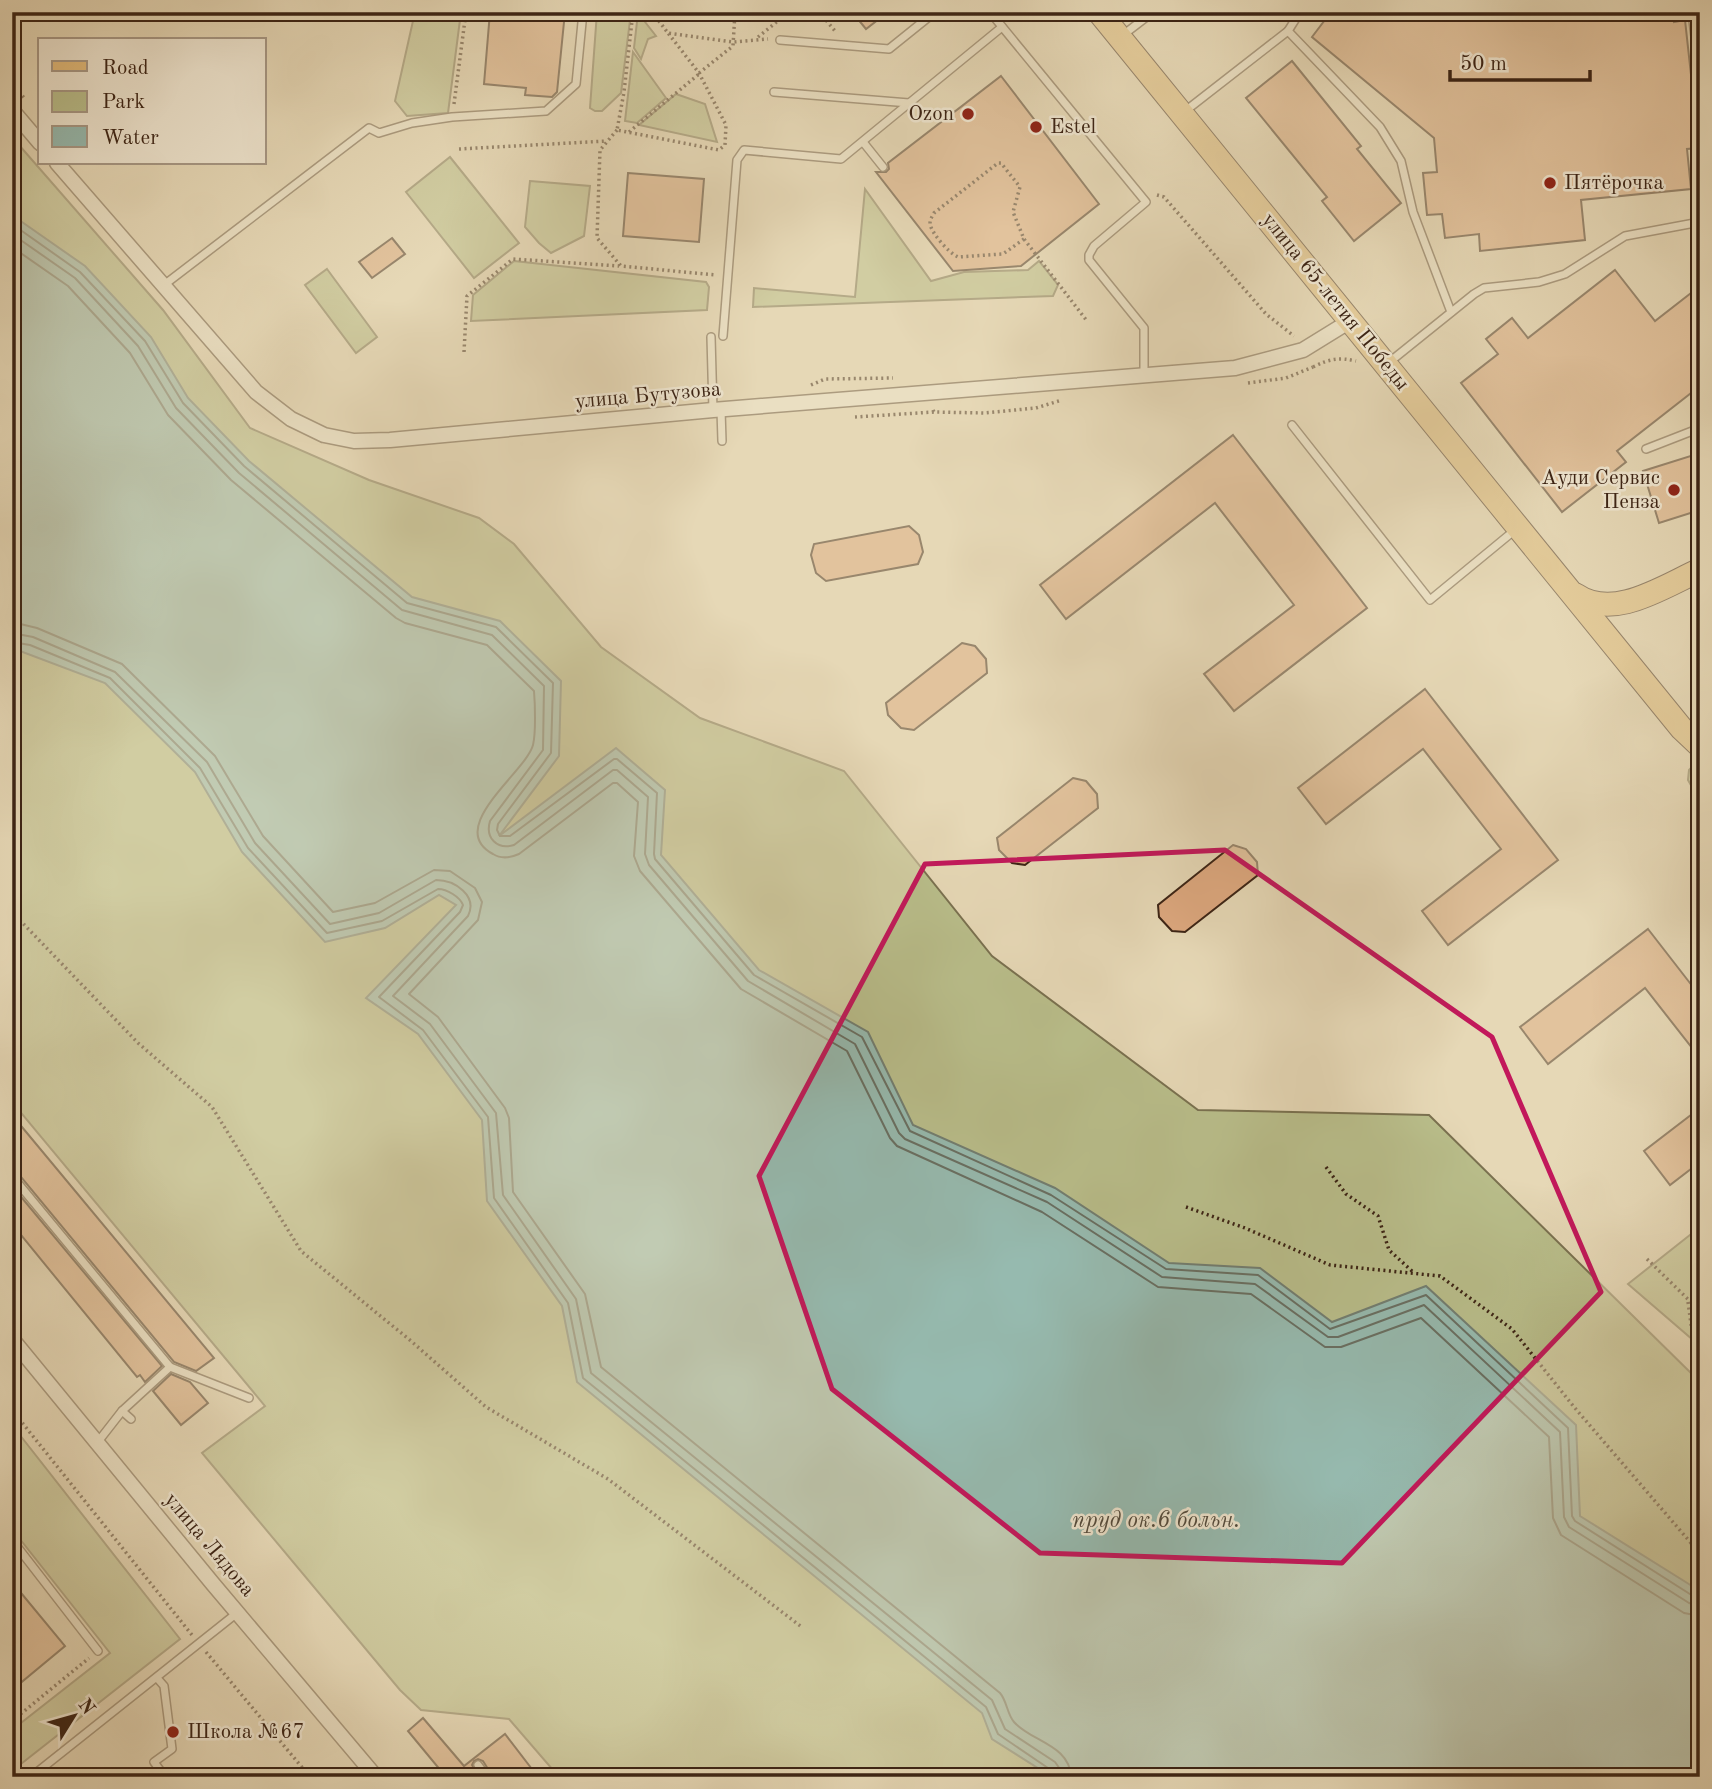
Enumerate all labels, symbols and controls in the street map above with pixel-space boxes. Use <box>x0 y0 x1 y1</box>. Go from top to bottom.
legend <box>38 38 266 164</box>
scale bar <box>1450 38 1590 82</box>
text: 50 m <box>1460 54 1507 75</box>
text: Road <box>102 58 149 79</box>
text: Park <box>102 92 145 113</box>
place label: Ozon <box>908 104 954 125</box>
marker: Ozon <box>960 106 976 122</box>
place label: Estel <box>1050 117 1097 138</box>
marker: Estel <box>1028 119 1044 135</box>
text: Water <box>102 128 159 149</box>
place label: Пятёрочка <box>1564 173 1664 194</box>
marker: Пятёрочка <box>1542 175 1558 191</box>
street label: улица 65-летия Победы <box>1257 209 1413 395</box>
street label: улица Бутузова <box>574 379 722 413</box>
place label: Ауди Сервис Пенза <box>1541 468 1660 513</box>
marker: Ауди Сервис Пенза <box>1666 482 1682 498</box>
street label: улица Лядова <box>160 1489 258 1601</box>
water label: пруд ок.6 больн. <box>1072 1509 1240 1533</box>
north arrow <box>38 1680 108 1750</box>
text: N <box>74 1696 98 1719</box>
place label: Школа №67 <box>187 1722 305 1743</box>
marker: Школа №67 <box>165 1724 181 1740</box>

